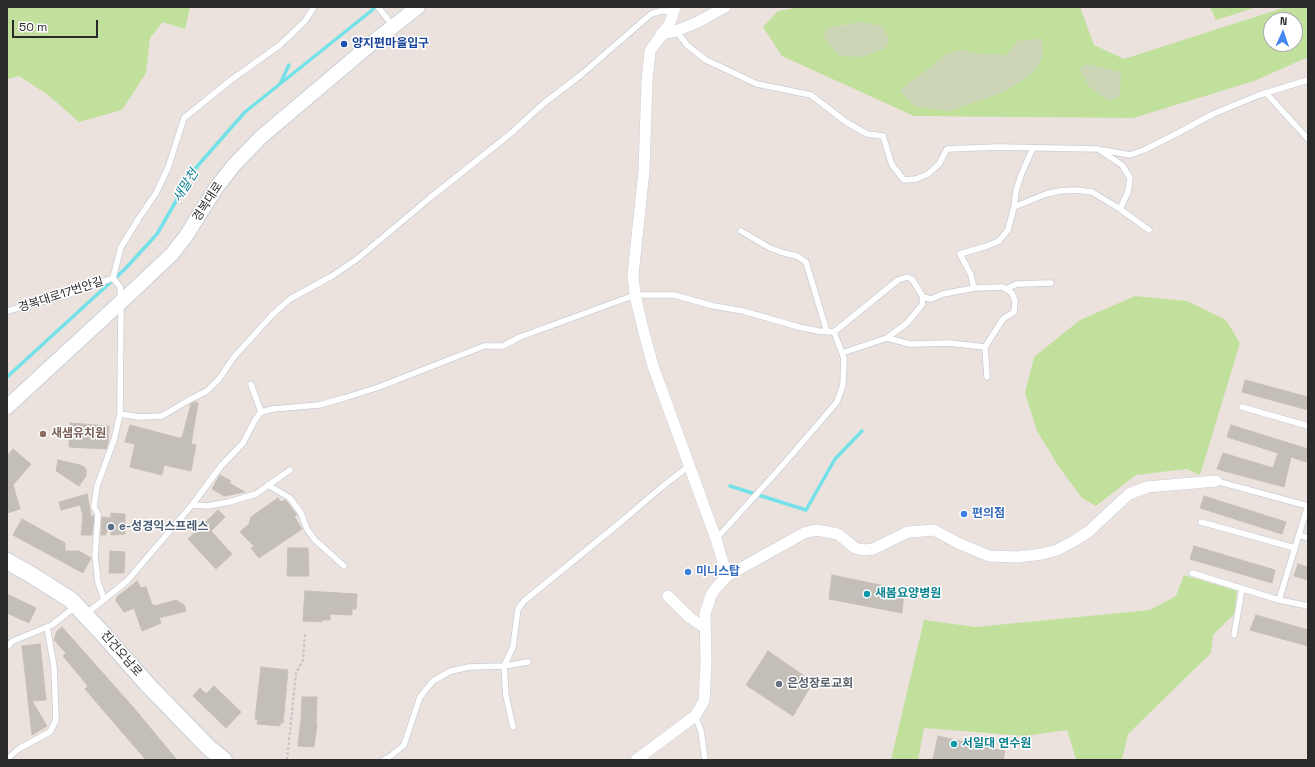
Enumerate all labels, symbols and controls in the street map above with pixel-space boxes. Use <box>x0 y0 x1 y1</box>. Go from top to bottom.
scale bar <box>14 12 100 38</box>
north arrow <box>1263 12 1303 52</box>
text: N <box>1280 14 1288 28</box>
text: 50 m <box>19 19 47 35</box>
place label: 양지편마을입구 <box>352 37 429 51</box>
marker: 양지편마을입구 <box>339 39 349 49</box>
water label: 새말천 <box>170 167 202 205</box>
street label: 경복대로 <box>190 180 226 224</box>
street label: 경복대로17번안길 <box>16 274 106 316</box>
place label: 새샘유치원 <box>51 427 106 441</box>
marker: 새샘유치원 <box>38 429 48 439</box>
place label: 편의점 <box>972 507 1005 521</box>
marker: 편의점 <box>959 509 969 519</box>
place label: e-성경익스프레스 <box>119 520 208 534</box>
marker: e-성경익스프레스 <box>106 522 116 532</box>
place label: 미니스탑 <box>696 565 740 579</box>
marker: 미니스탑 <box>683 567 693 577</box>
place label: 새봄요양병원 <box>875 587 941 601</box>
marker: 새봄요양병원 <box>862 589 872 599</box>
street label: 진건오남로 <box>97 628 145 680</box>
place label: 은성장로교회 <box>787 677 853 691</box>
marker: 은성장로교회 <box>774 679 784 689</box>
place label: 서일대 연수원 <box>962 737 1031 751</box>
marker: 서일대 연수원 <box>949 739 959 749</box>

